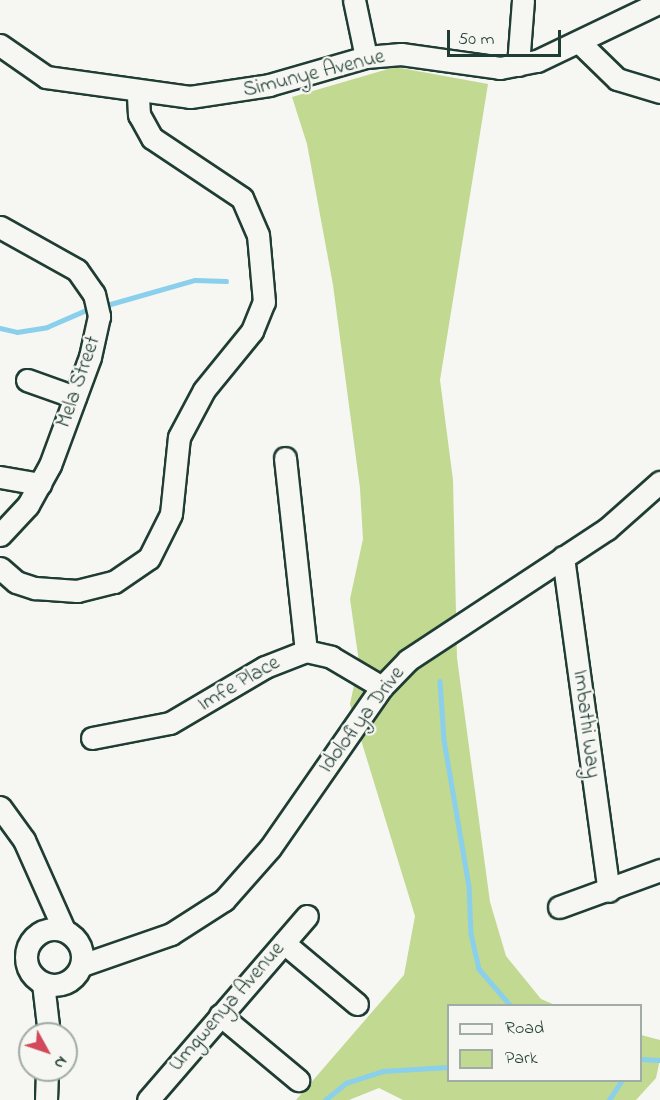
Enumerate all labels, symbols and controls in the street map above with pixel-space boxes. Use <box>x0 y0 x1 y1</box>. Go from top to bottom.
scale bar <box>450 18 564 56</box>
text: 50 m <box>458 27 495 53</box>
street label: Simunye Avenue <box>241 44 387 104</box>
street label: Mela Street <box>52 333 106 431</box>
street label: Imfe Place <box>194 651 284 717</box>
street label: Idolofiya Drive <box>314 662 410 778</box>
street label: Imbathi Way <box>567 668 605 780</box>
street label: Umgwenya Avenue <box>164 937 290 1077</box>
legend <box>447 1004 642 1082</box>
text: Road <box>505 1016 544 1042</box>
north arrow <box>18 1022 78 1082</box>
text: Park <box>505 1046 538 1072</box>
text: N <box>48 1050 73 1074</box>

